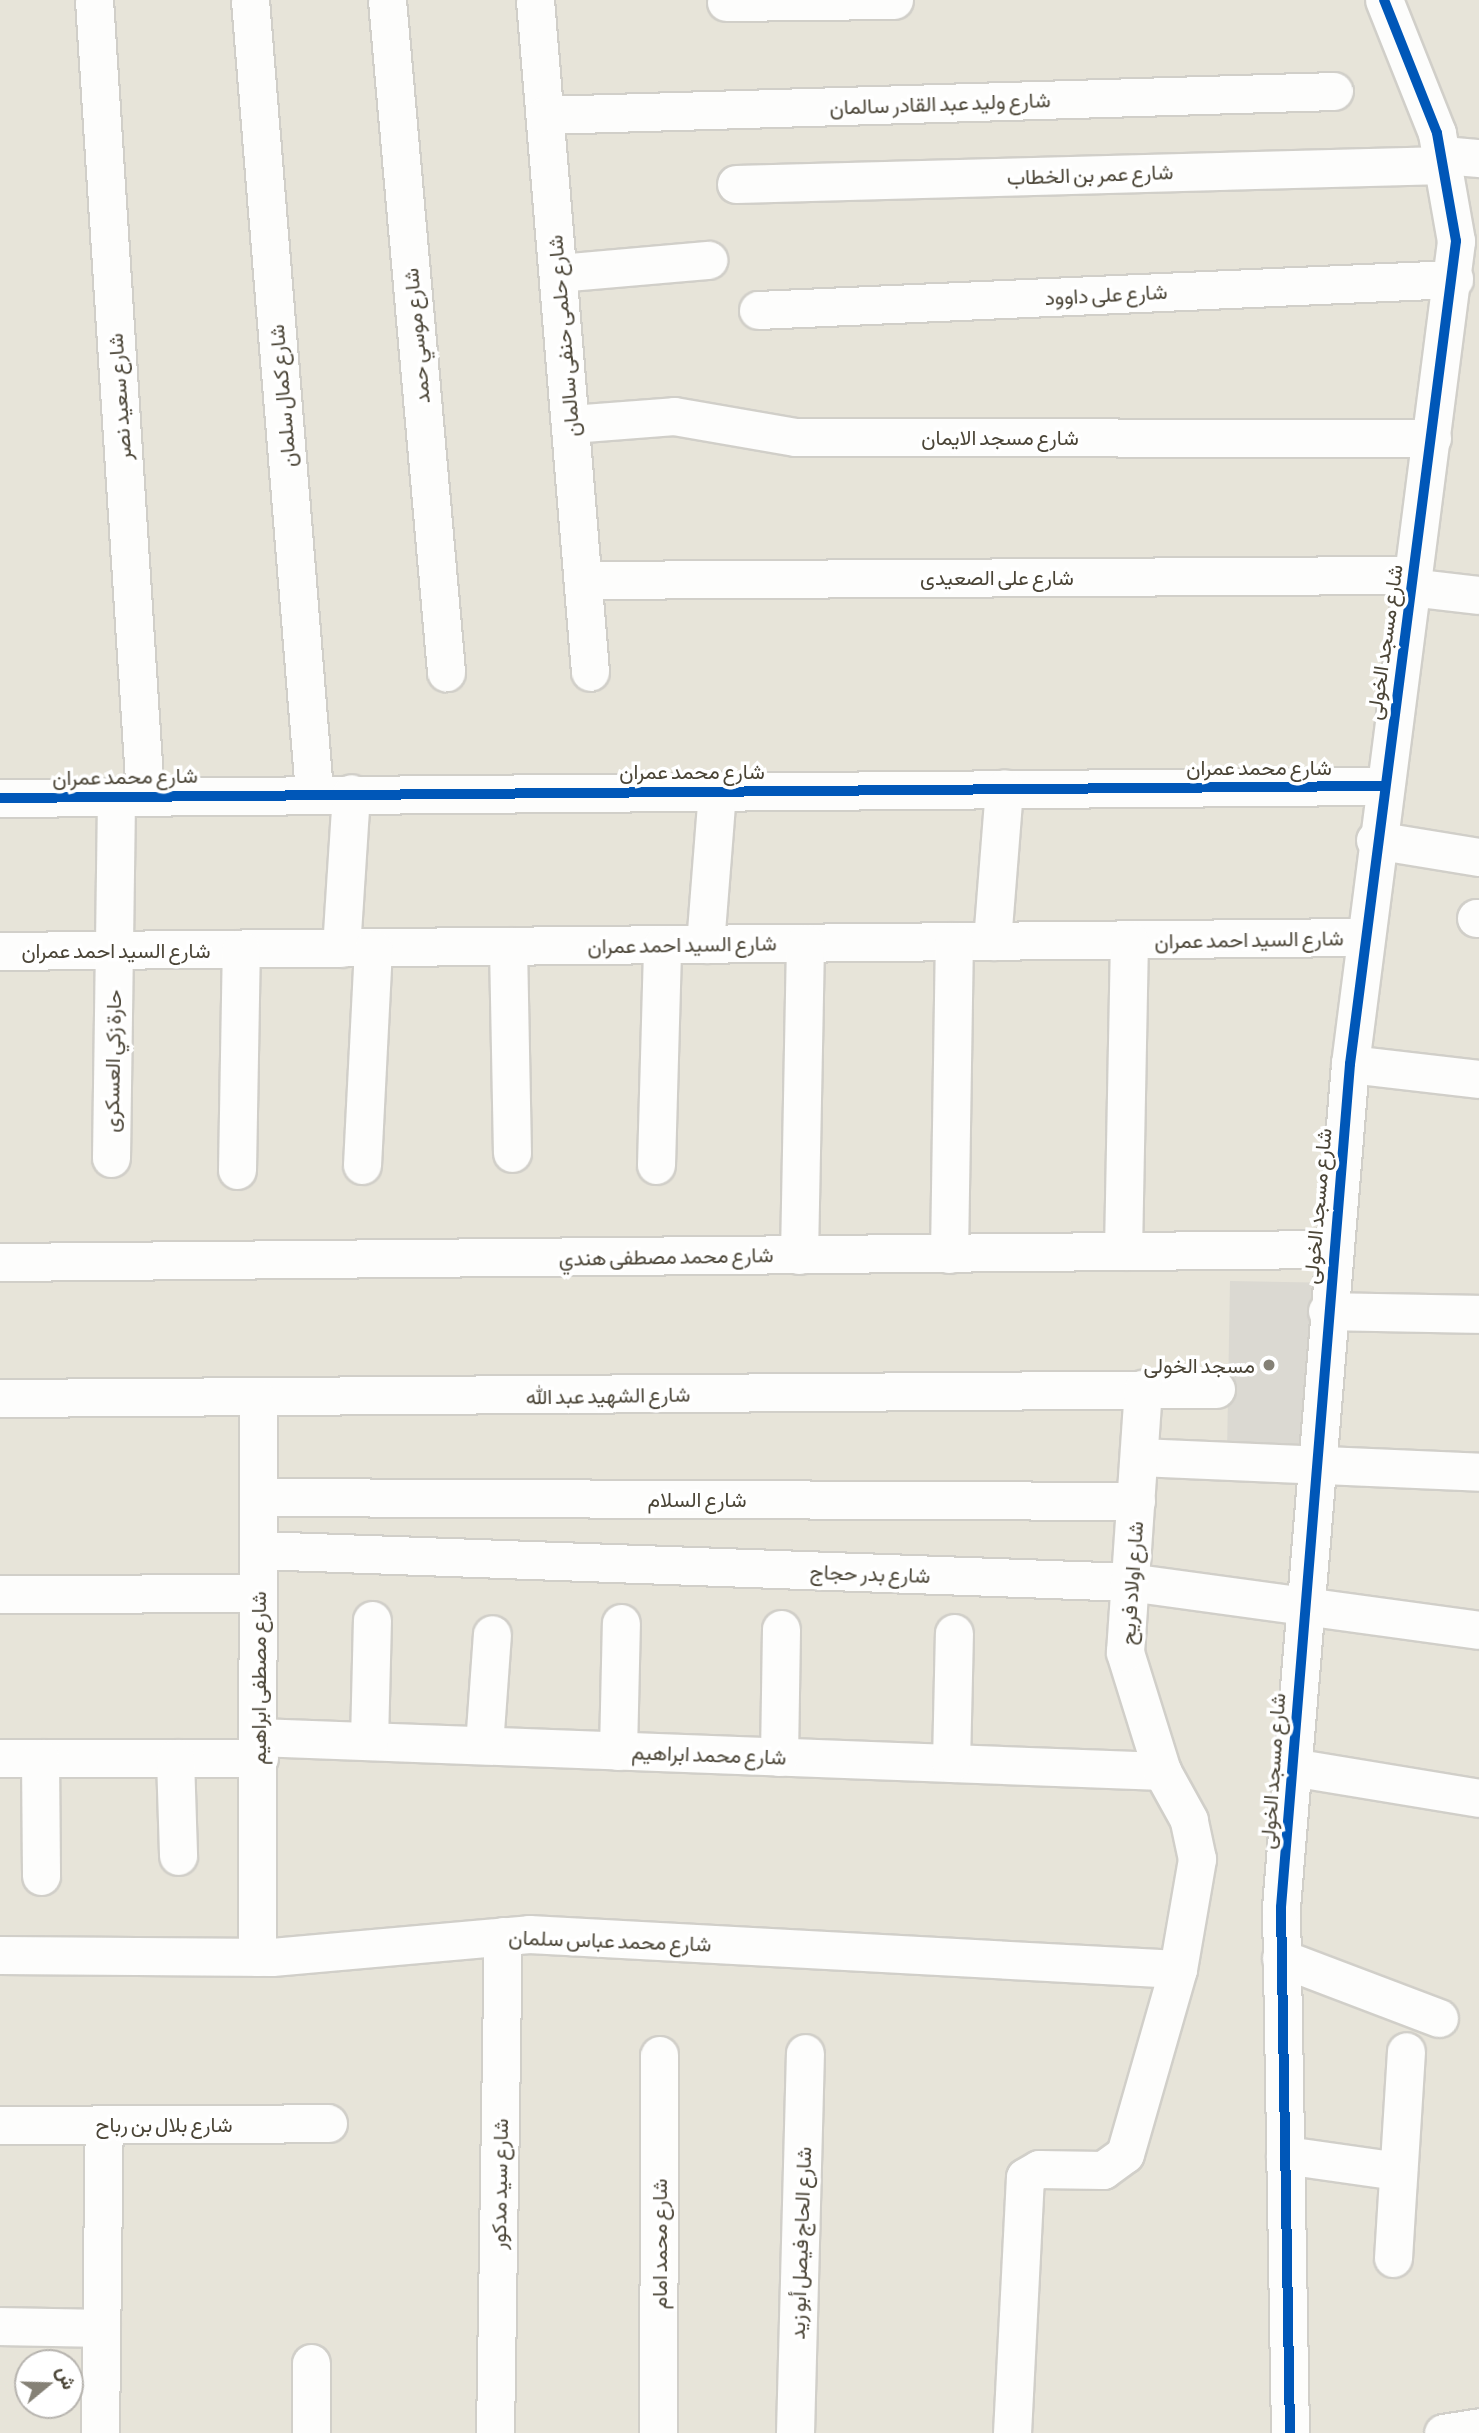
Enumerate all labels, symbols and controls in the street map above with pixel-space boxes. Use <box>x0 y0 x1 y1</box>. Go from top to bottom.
street label: شارع وليد عبد القادر سالمان <box>829 87 1051 119</box>
street label: شارع عمر بن الخطاب <box>1006 159 1174 189</box>
street label: شارع حلمى حنفى سالمان <box>542 234 584 438</box>
street label: شارع موسي حمد <box>398 267 434 405</box>
street label: شارع على داوود <box>1044 278 1168 310</box>
street label: شارع كمال سلمان <box>263 324 301 468</box>
street label: شارع سعيد نصر <box>102 333 136 461</box>
street label: شارع مسجد الايمان <box>921 424 1079 450</box>
street label: شارع مسجد الخولى <box>1361 563 1407 721</box>
street label: شارع على الصعيدى <box>920 564 1074 590</box>
street label: شارع محمد عمران <box>1186 754 1332 780</box>
street label: شارع محمد عمران <box>619 758 765 784</box>
street label: شارع محمد عمران <box>52 762 198 790</box>
street label: شارع السيد احمد عمران <box>1154 925 1344 953</box>
street label: شارع السيد احمد عمران <box>587 930 777 958</box>
street label: شارع السيد احمد عمران <box>21 937 211 963</box>
street label: حارة زكي العسكرى <box>98 989 126 1133</box>
street label: شارع مسجد الخولى <box>1298 1127 1336 1285</box>
street label: شارع محمد مصطفى هندي <box>558 1242 774 1270</box>
place label: مسجد الخولى <box>1143 1352 1255 1378</box>
marker: مسجد الخولى <box>1261 1357 1277 1373</box>
street label: شارع الشهيد عبد الله <box>525 1381 691 1409</box>
street label: شارع السلام <box>648 1486 746 1512</box>
street label: شارع اولاد فريح <box>1114 1520 1148 1646</box>
street label: شارع بدر حجاج <box>809 1558 931 1588</box>
street label: شارع مصطفى ابراهيم <box>245 1591 271 1765</box>
street label: شارع مسجد الخولى <box>1254 1692 1290 1850</box>
street label: شارع محمد ابراهيم <box>631 1739 787 1769</box>
street label: شارع محمد عباس سلمان <box>508 1924 712 1956</box>
street label: شارع بلال بن رباح <box>96 2111 232 2137</box>
street label: شارع سيد مدكور <box>485 2118 513 2250</box>
street label: شارع الحاج فيصل أبو زيد <box>784 2146 816 2340</box>
street label: شارع محمد امام <box>646 2179 672 2309</box>
north arrow <box>14 2349 84 2419</box>
text: ش <box>53 2363 81 2392</box>

